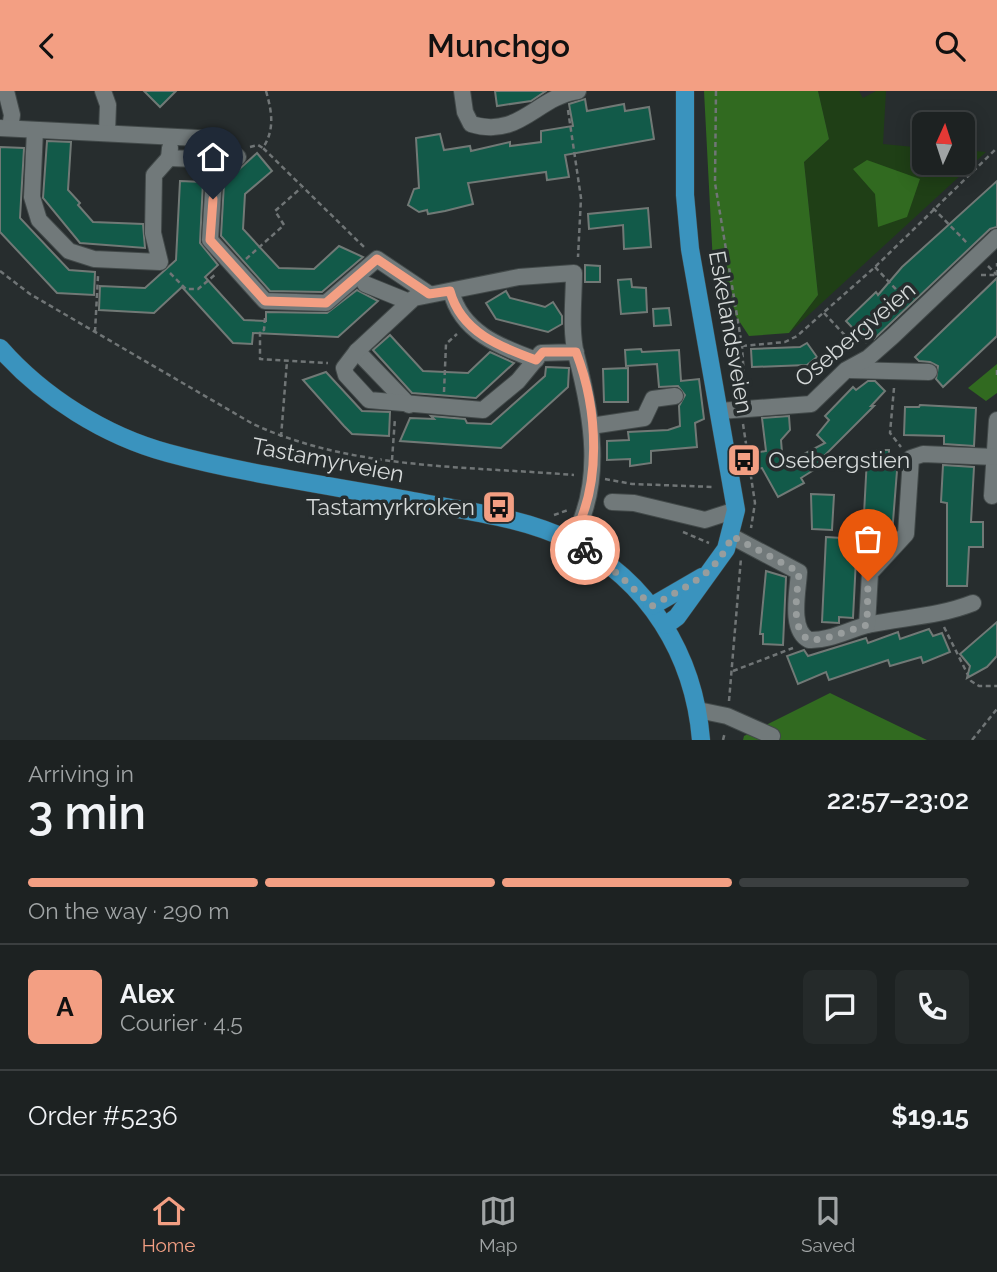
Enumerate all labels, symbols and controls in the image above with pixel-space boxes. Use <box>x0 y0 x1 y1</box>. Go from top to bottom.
icon: back <box>28 27 66 65</box>
text: Munchgo <box>427 27 570 64</box>
icon: search <box>931 27 969 65</box>
north arrow <box>912 112 975 175</box>
map controls <box>912 112 975 175</box>
pin <box>183 127 243 199</box>
icon: home <box>194 138 232 176</box>
street label: Eskelandsveien <box>704 248 759 415</box>
street label: Osebergveien <box>789 275 920 392</box>
street label: Tastamyrveien <box>250 432 406 487</box>
bus stop icon: Osebergstien <box>725 441 763 479</box>
place label: Osebergstien <box>768 446 910 473</box>
bus stop icon: Tastamyrkroken <box>480 488 518 526</box>
place label: Tastamyrkroken <box>306 493 475 520</box>
pin <box>838 509 898 581</box>
courier <box>550 515 620 585</box>
icon: bag <box>849 520 887 558</box>
icon: bike <box>566 531 604 569</box>
text: Arriving in <box>28 760 134 787</box>
text: 22:57–23:02 <box>827 785 969 815</box>
text: 3 min <box>28 786 146 840</box>
text: On the way · 290 m <box>28 897 229 924</box>
button: chat <box>803 970 877 1044</box>
button: phone <box>895 970 969 1044</box>
text: Alex <box>120 979 175 1009</box>
text: A <box>56 992 74 1022</box>
text: Courier · 4.5 <box>120 1009 243 1036</box>
text: Order #5236 <box>28 1101 178 1131</box>
text: $19.15 <box>891 1101 969 1131</box>
tab: Home <box>142 1192 195 1256</box>
tab: Map <box>479 1192 518 1256</box>
tab: Saved <box>801 1192 855 1256</box>

